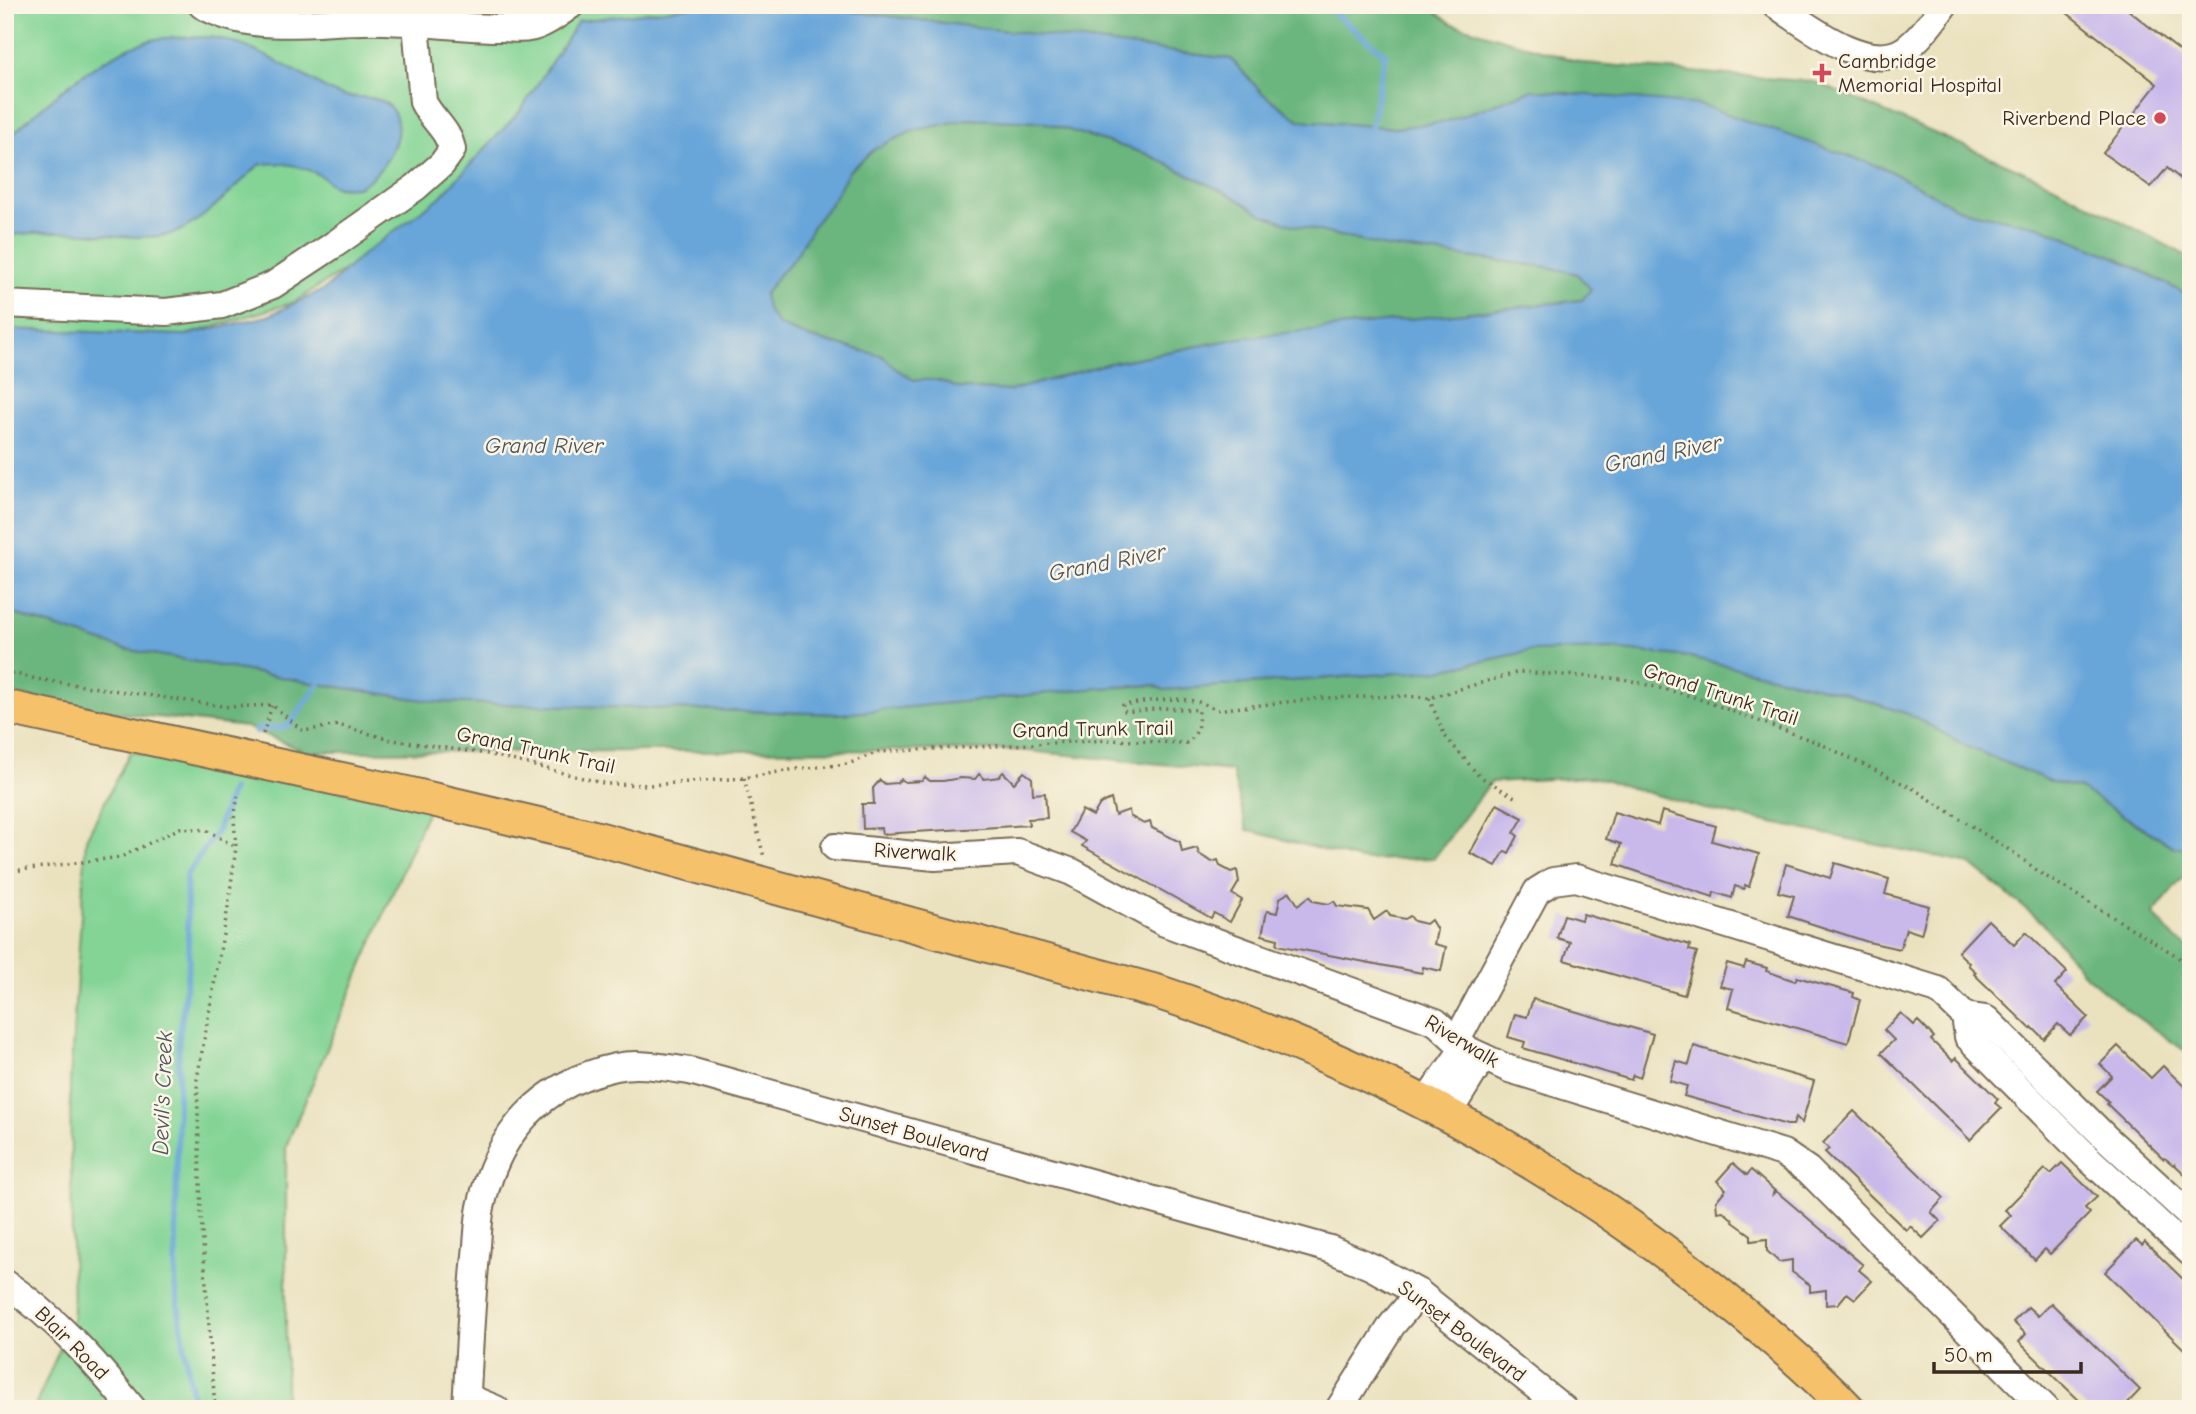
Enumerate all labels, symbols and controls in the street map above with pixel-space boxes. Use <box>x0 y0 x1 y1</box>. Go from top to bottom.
place label: Cambridge Memorial Hospital <box>1838 49 2002 97</box>
marker: Cambridge Memorial Hospital <box>1812 63 1832 83</box>
place label: Riverbend Place <box>2002 106 2146 130</box>
marker: Riverbend Place <box>2152 110 2168 126</box>
water label: Grand River <box>1602 429 1725 478</box>
water label: Grand River <box>485 432 604 459</box>
water label: Grand River <box>1046 538 1169 587</box>
street label: Grand Trunk Trail <box>1640 658 1802 730</box>
street label: Grand Trunk Trail <box>1012 716 1174 742</box>
street label: Grand Trunk Trail <box>455 721 617 779</box>
street label: Riverwalk <box>873 838 957 866</box>
street label: Riverwalk <box>1421 1010 1503 1072</box>
water label: Devil's Creek <box>147 1030 178 1155</box>
street label: Sunset Boulevard <box>837 1101 991 1167</box>
street label: Sunset Boulevard <box>1393 1275 1531 1387</box>
street label: Blair Road <box>30 1301 114 1385</box>
scale bar <box>1934 1330 2080 1374</box>
text: 50 m <box>1944 1343 1993 1367</box>

